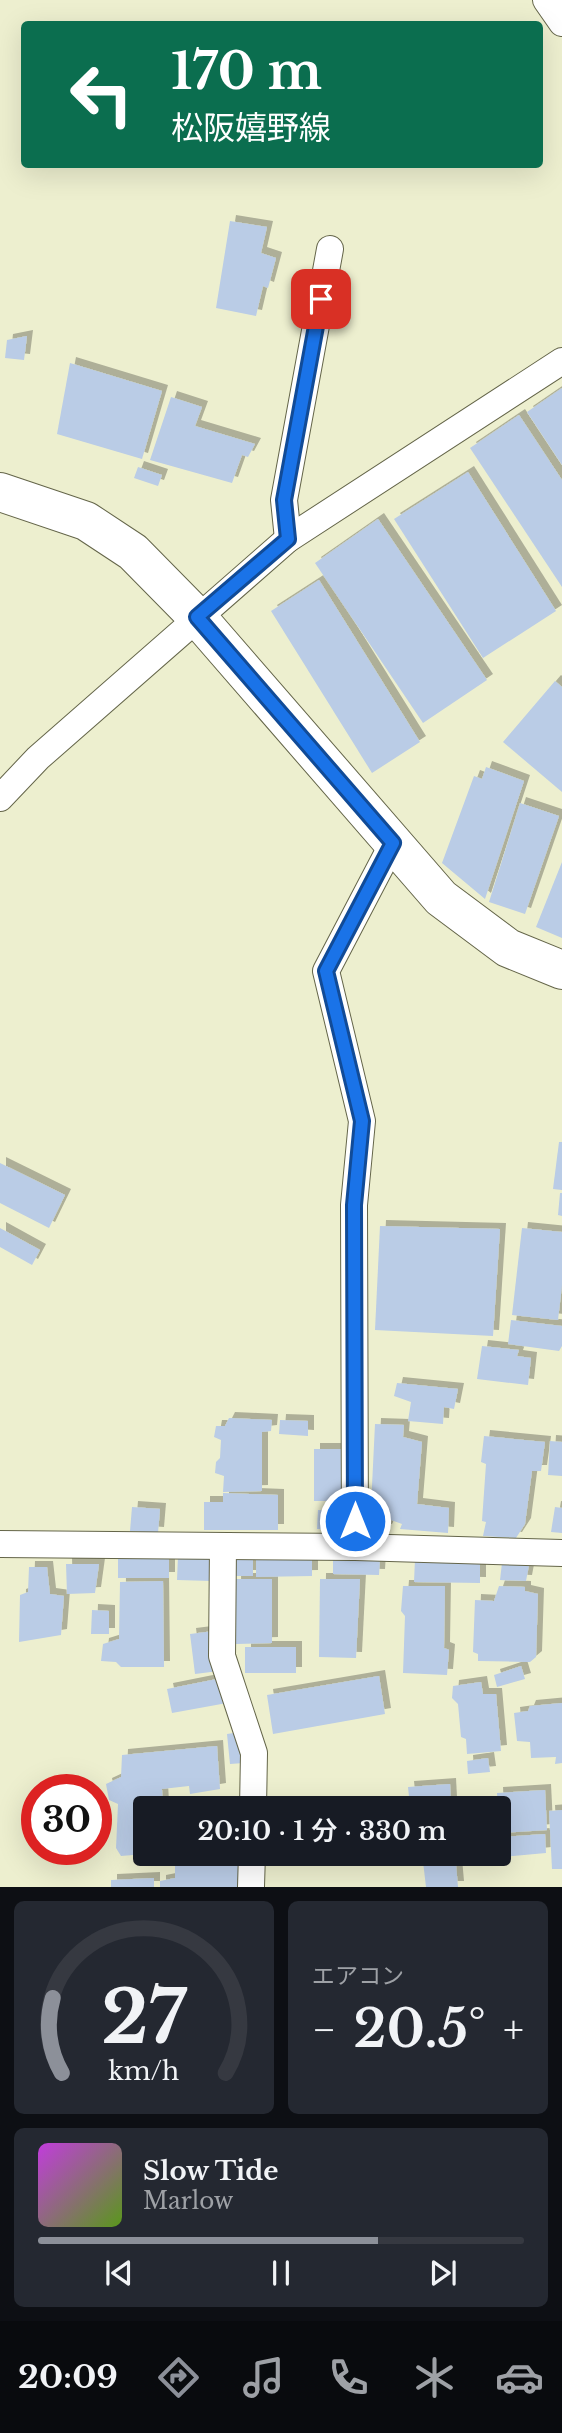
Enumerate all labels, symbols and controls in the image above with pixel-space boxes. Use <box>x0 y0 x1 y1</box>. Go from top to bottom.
text: 170 m <box>171 41 322 102</box>
icon: left <box>56 49 147 140</box>
text: 松阪嬉野線 <box>171 108 331 148</box>
pin <box>291 269 351 329</box>
icon: arrive <box>302 280 340 318</box>
position arrow <box>318 1484 392 1558</box>
speed limit sign: 30 <box>21 1774 112 1865</box>
text: 20:10 · 1 分 · 330 m <box>197 1815 447 1847</box>
text: エアコン <box>312 1962 404 1990</box>
text: 27 <box>102 1973 188 2064</box>
text: 20.5° <box>353 1997 486 2061</box>
text: − <box>312 2006 336 2053</box>
text: + <box>503 2006 524 2053</box>
text: km/h <box>109 2056 179 2087</box>
text: Slow Tide <box>143 2155 279 2187</box>
text: Marlow <box>143 2187 233 2215</box>
icon: previous <box>100 2254 138 2292</box>
icon: pause <box>262 2254 300 2292</box>
icon: next <box>424 2254 462 2292</box>
icon: directions <box>154 2353 203 2402</box>
icon: music <box>239 2353 288 2402</box>
icon: phone <box>324 2353 373 2402</box>
icon: climate <box>410 2353 459 2402</box>
icon: car <box>495 2353 544 2402</box>
text: 20:09 <box>18 2357 118 2397</box>

